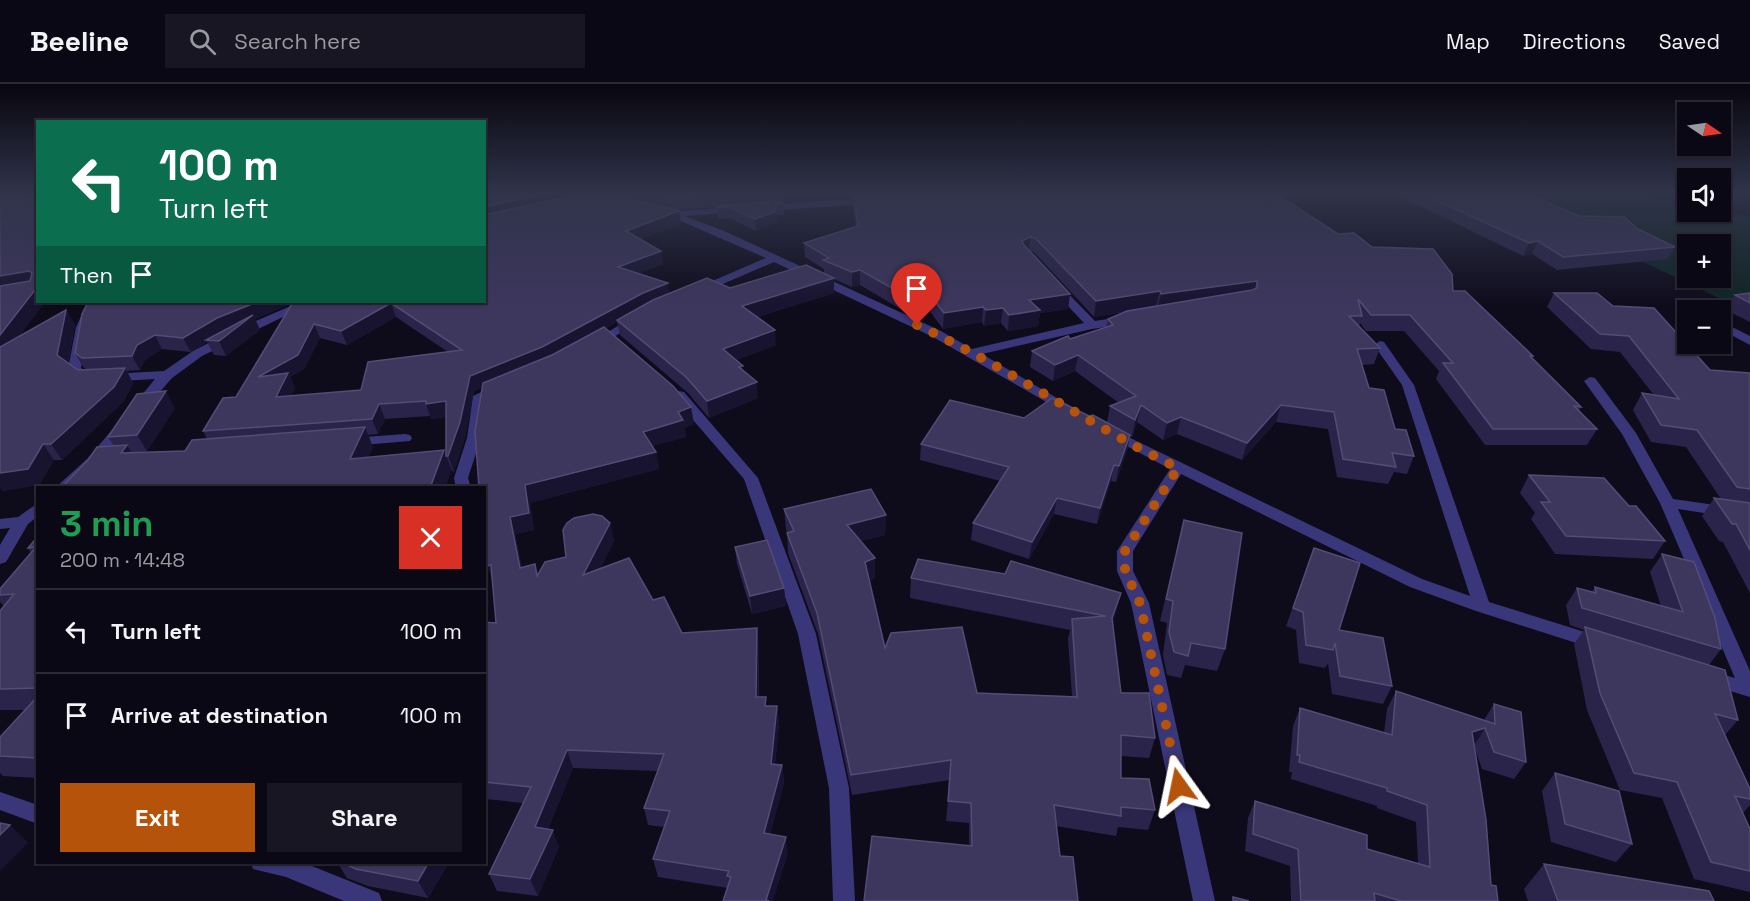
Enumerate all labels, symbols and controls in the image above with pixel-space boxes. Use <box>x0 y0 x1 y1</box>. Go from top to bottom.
search box <box>165 14 585 68</box>
text: Beeline <box>30 23 129 59</box>
icon: search <box>186 25 219 58</box>
text: Search here <box>234 27 361 55</box>
text: Map <box>1446 28 1490 55</box>
text: Directions <box>1523 28 1626 55</box>
text: Saved <box>1659 28 1720 55</box>
north arrow <box>1677 102 1731 156</box>
map controls <box>1677 102 1731 354</box>
text: 100 m <box>159 139 279 192</box>
icon: left <box>60 144 138 222</box>
button: sound <box>1677 168 1731 222</box>
text: Turn left <box>159 191 269 226</box>
button: + <box>1677 234 1731 288</box>
icon: arrive <box>125 258 158 291</box>
text: Then <box>60 261 113 289</box>
pin <box>891 263 942 325</box>
icon: arrive <box>900 272 933 305</box>
button: − <box>1677 300 1731 354</box>
text: 3 min <box>60 501 154 547</box>
button: close <box>399 506 462 569</box>
text: 200 m · 14:48 <box>60 547 185 573</box>
icon: left <box>60 615 93 648</box>
text: Turn left <box>111 617 201 645</box>
text: 100 m <box>400 617 462 645</box>
icon: arrive <box>60 699 93 732</box>
text: Arrive at destination <box>111 701 328 729</box>
text: 100 m <box>400 701 462 729</box>
position arrow <box>1147 754 1211 818</box>
button: Exit <box>60 783 255 852</box>
button: Share <box>267 783 462 852</box>

